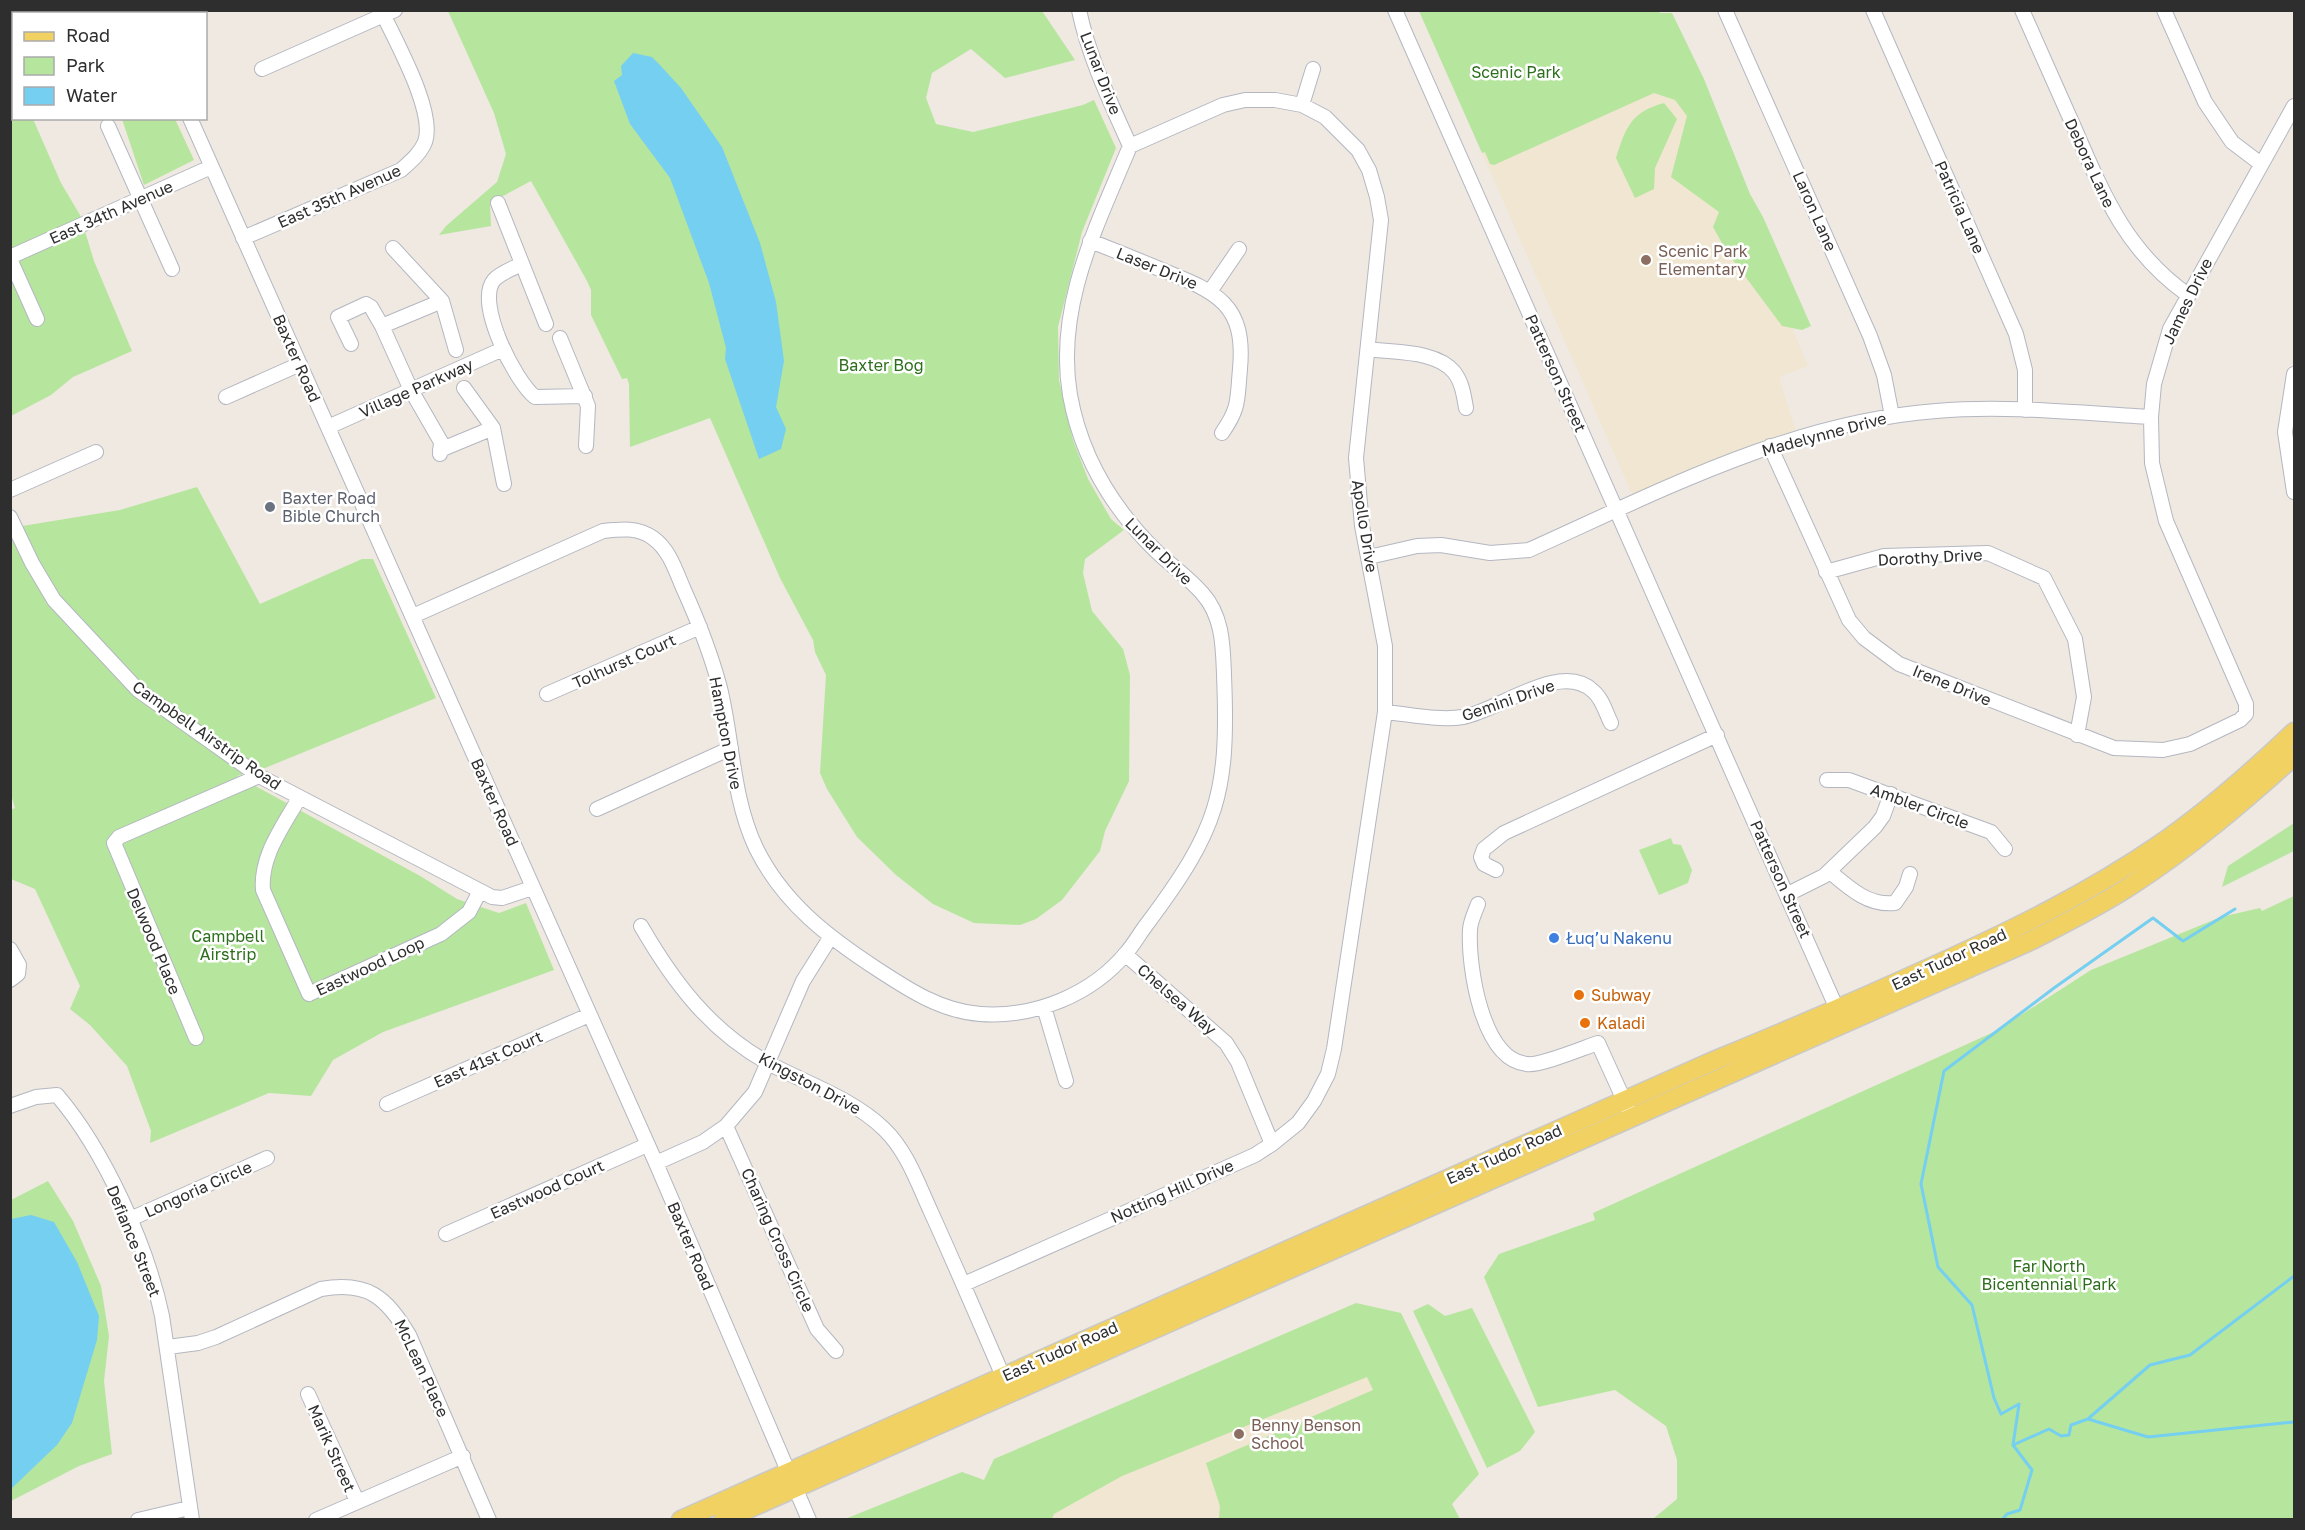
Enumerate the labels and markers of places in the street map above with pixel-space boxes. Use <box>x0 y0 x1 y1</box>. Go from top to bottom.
place label: Scenic Park Elementary <box>1658 241 1748 279</box>
marker: Scenic Park Elementary <box>1639 253 1653 267</box>
place label: Baxter Road Bible Church <box>282 488 380 526</box>
marker: Baxter Road Bible Church <box>263 500 277 514</box>
place label: Łuq’u Nakenu <box>1566 928 1672 948</box>
marker: Łuq’u Nakenu <box>1547 931 1561 945</box>
place label: Subway <box>1591 985 1651 1005</box>
marker: Subway <box>1572 988 1586 1002</box>
place label: Kaladi <box>1597 1013 1645 1033</box>
marker: Kaladi <box>1578 1016 1592 1030</box>
place label: Benny Benson School <box>1251 1415 1361 1453</box>
marker: Benny Benson School <box>1232 1427 1246 1441</box>

